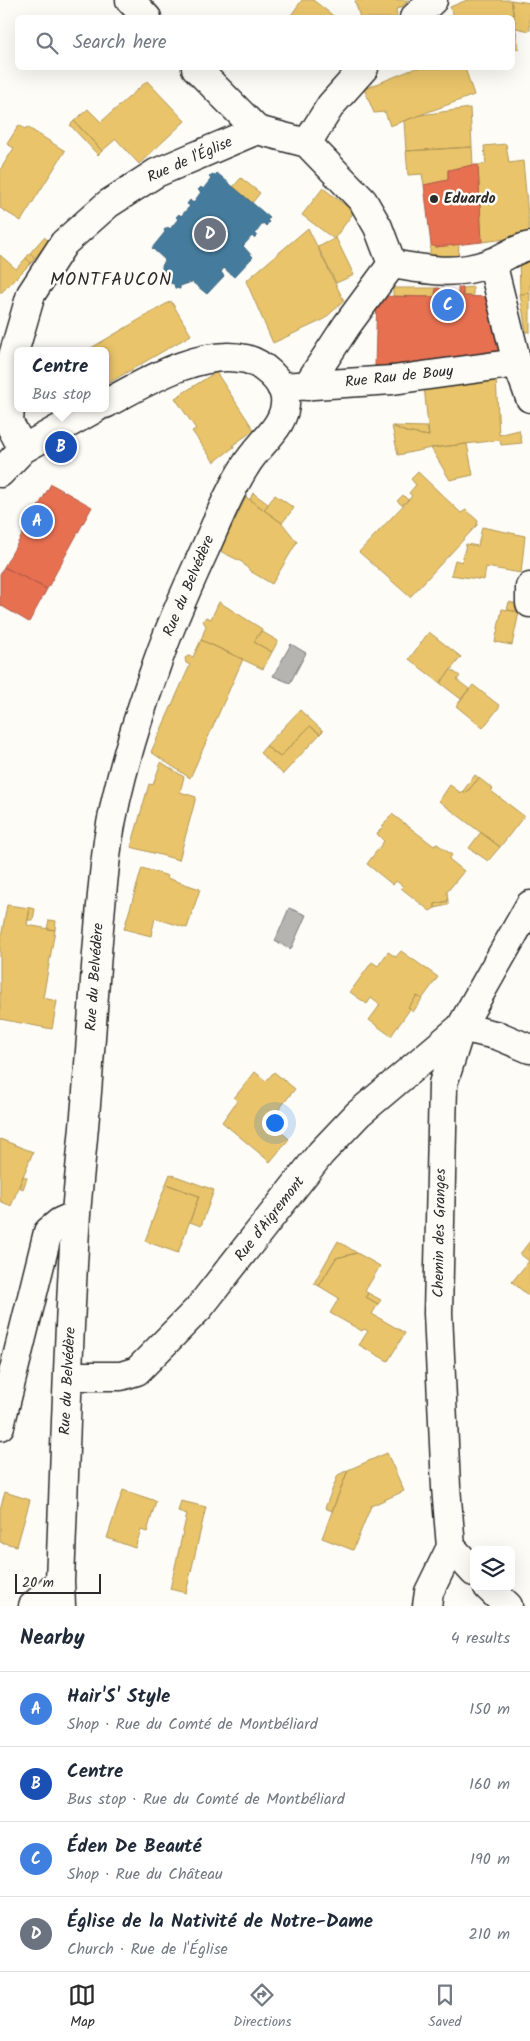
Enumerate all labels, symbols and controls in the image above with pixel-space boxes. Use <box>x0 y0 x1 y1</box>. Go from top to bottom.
search box <box>15 15 515 70</box>
text: Search here <box>73 28 167 58</box>
icon: search <box>33 29 61 57</box>
street label: Rue de l'Église <box>143 130 237 189</box>
place label: Eduardo <box>444 187 496 211</box>
marker: Eduardo <box>428 193 440 205</box>
pin: D <box>194 215 226 253</box>
district label: MONTFAUCON <box>50 266 172 295</box>
pin: C <box>432 286 464 324</box>
popup <box>14 347 109 412</box>
text: Centre <box>32 352 88 382</box>
street label: Rue Rau de Bouy <box>344 359 455 395</box>
text: Bus stop <box>32 382 91 407</box>
pin: B <box>45 428 77 466</box>
pin: A <box>21 502 53 540</box>
street label: Rue du Belvédère <box>157 531 221 640</box>
street label: Rue du Belvédère <box>79 922 111 1032</box>
your location <box>262 1110 288 1136</box>
street label: Chemin des Granges <box>427 1168 453 1298</box>
street label: Rue d'Aigremont <box>229 1171 311 1267</box>
street label: Rue du Belvédère <box>53 1326 83 1436</box>
map controls <box>470 1546 515 1591</box>
button: layers <box>470 1546 515 1591</box>
scale bar <box>15 1571 101 1594</box>
text: 20 m <box>22 1572 54 1594</box>
text: Nearby <box>20 1622 85 1655</box>
text: 4 results <box>451 1626 510 1651</box>
text: Hair'S' Style <box>67 1682 170 1712</box>
text: A <box>31 1697 41 1722</box>
text: 150 m <box>469 1697 510 1722</box>
text: Shop · Rue du Comté de Montbéliard <box>67 1712 318 1737</box>
text: Centre <box>67 1757 123 1787</box>
text: B <box>31 1772 41 1797</box>
text: 160 m <box>469 1772 510 1797</box>
text: Bus stop · Rue du Comté de Montbéliard <box>67 1787 345 1812</box>
text: Éden De Beauté <box>67 1832 201 1862</box>
text: C <box>31 1847 41 1872</box>
text: 190 m <box>470 1847 510 1872</box>
text: Shop · Rue du Château <box>67 1862 223 1887</box>
text: Église de la Nativité de Notre-Dame <box>67 1907 373 1937</box>
text: D <box>31 1922 41 1947</box>
text: 210 m <box>469 1922 510 1947</box>
text: Church · Rue de l'Église <box>67 1937 228 1962</box>
tab: Map <box>68 1981 96 2033</box>
tab: Directions <box>233 1981 291 2033</box>
tab: Saved <box>428 1981 462 2033</box>

